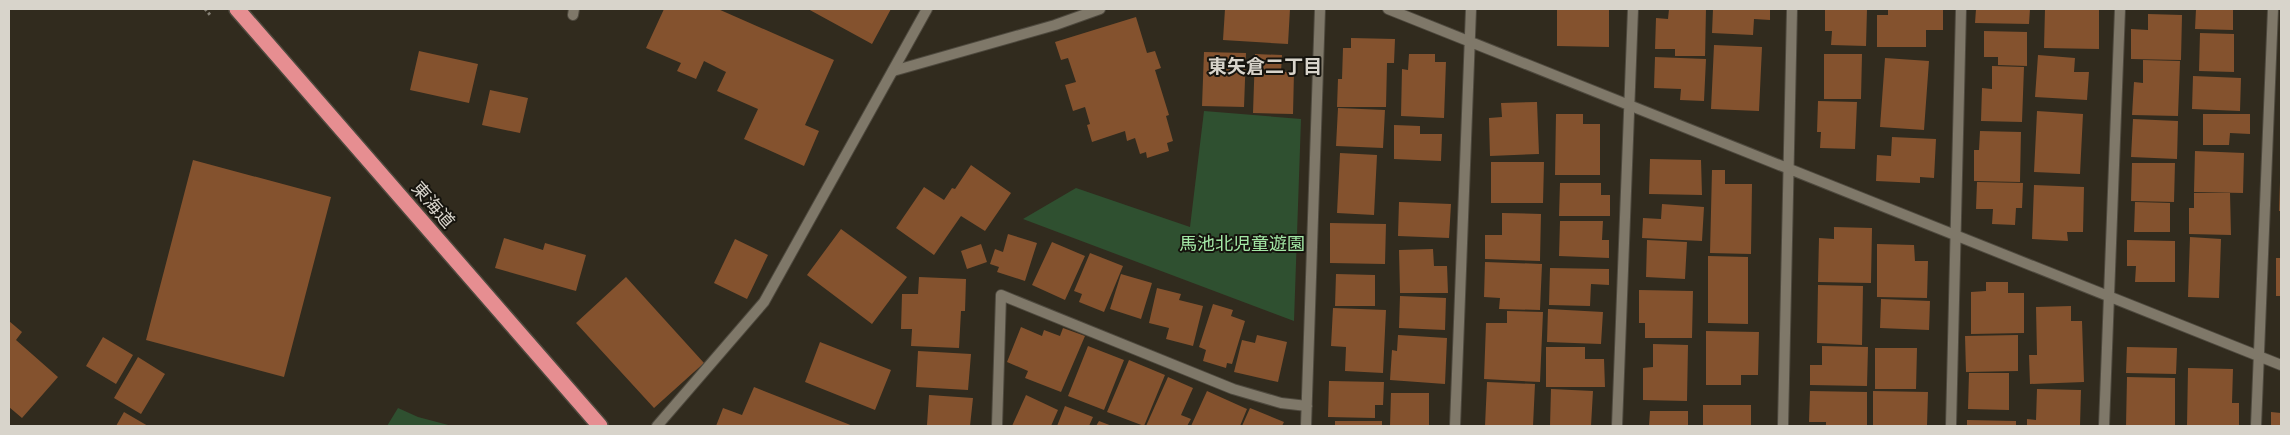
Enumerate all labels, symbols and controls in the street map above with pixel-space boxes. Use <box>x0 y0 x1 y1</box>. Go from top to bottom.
district label: 東矢倉二丁目 <box>1208 55 1322 78</box>
street label: 東海道 <box>408 177 459 232</box>
park label: 馬池北児童遊園 <box>1179 233 1305 254</box>

